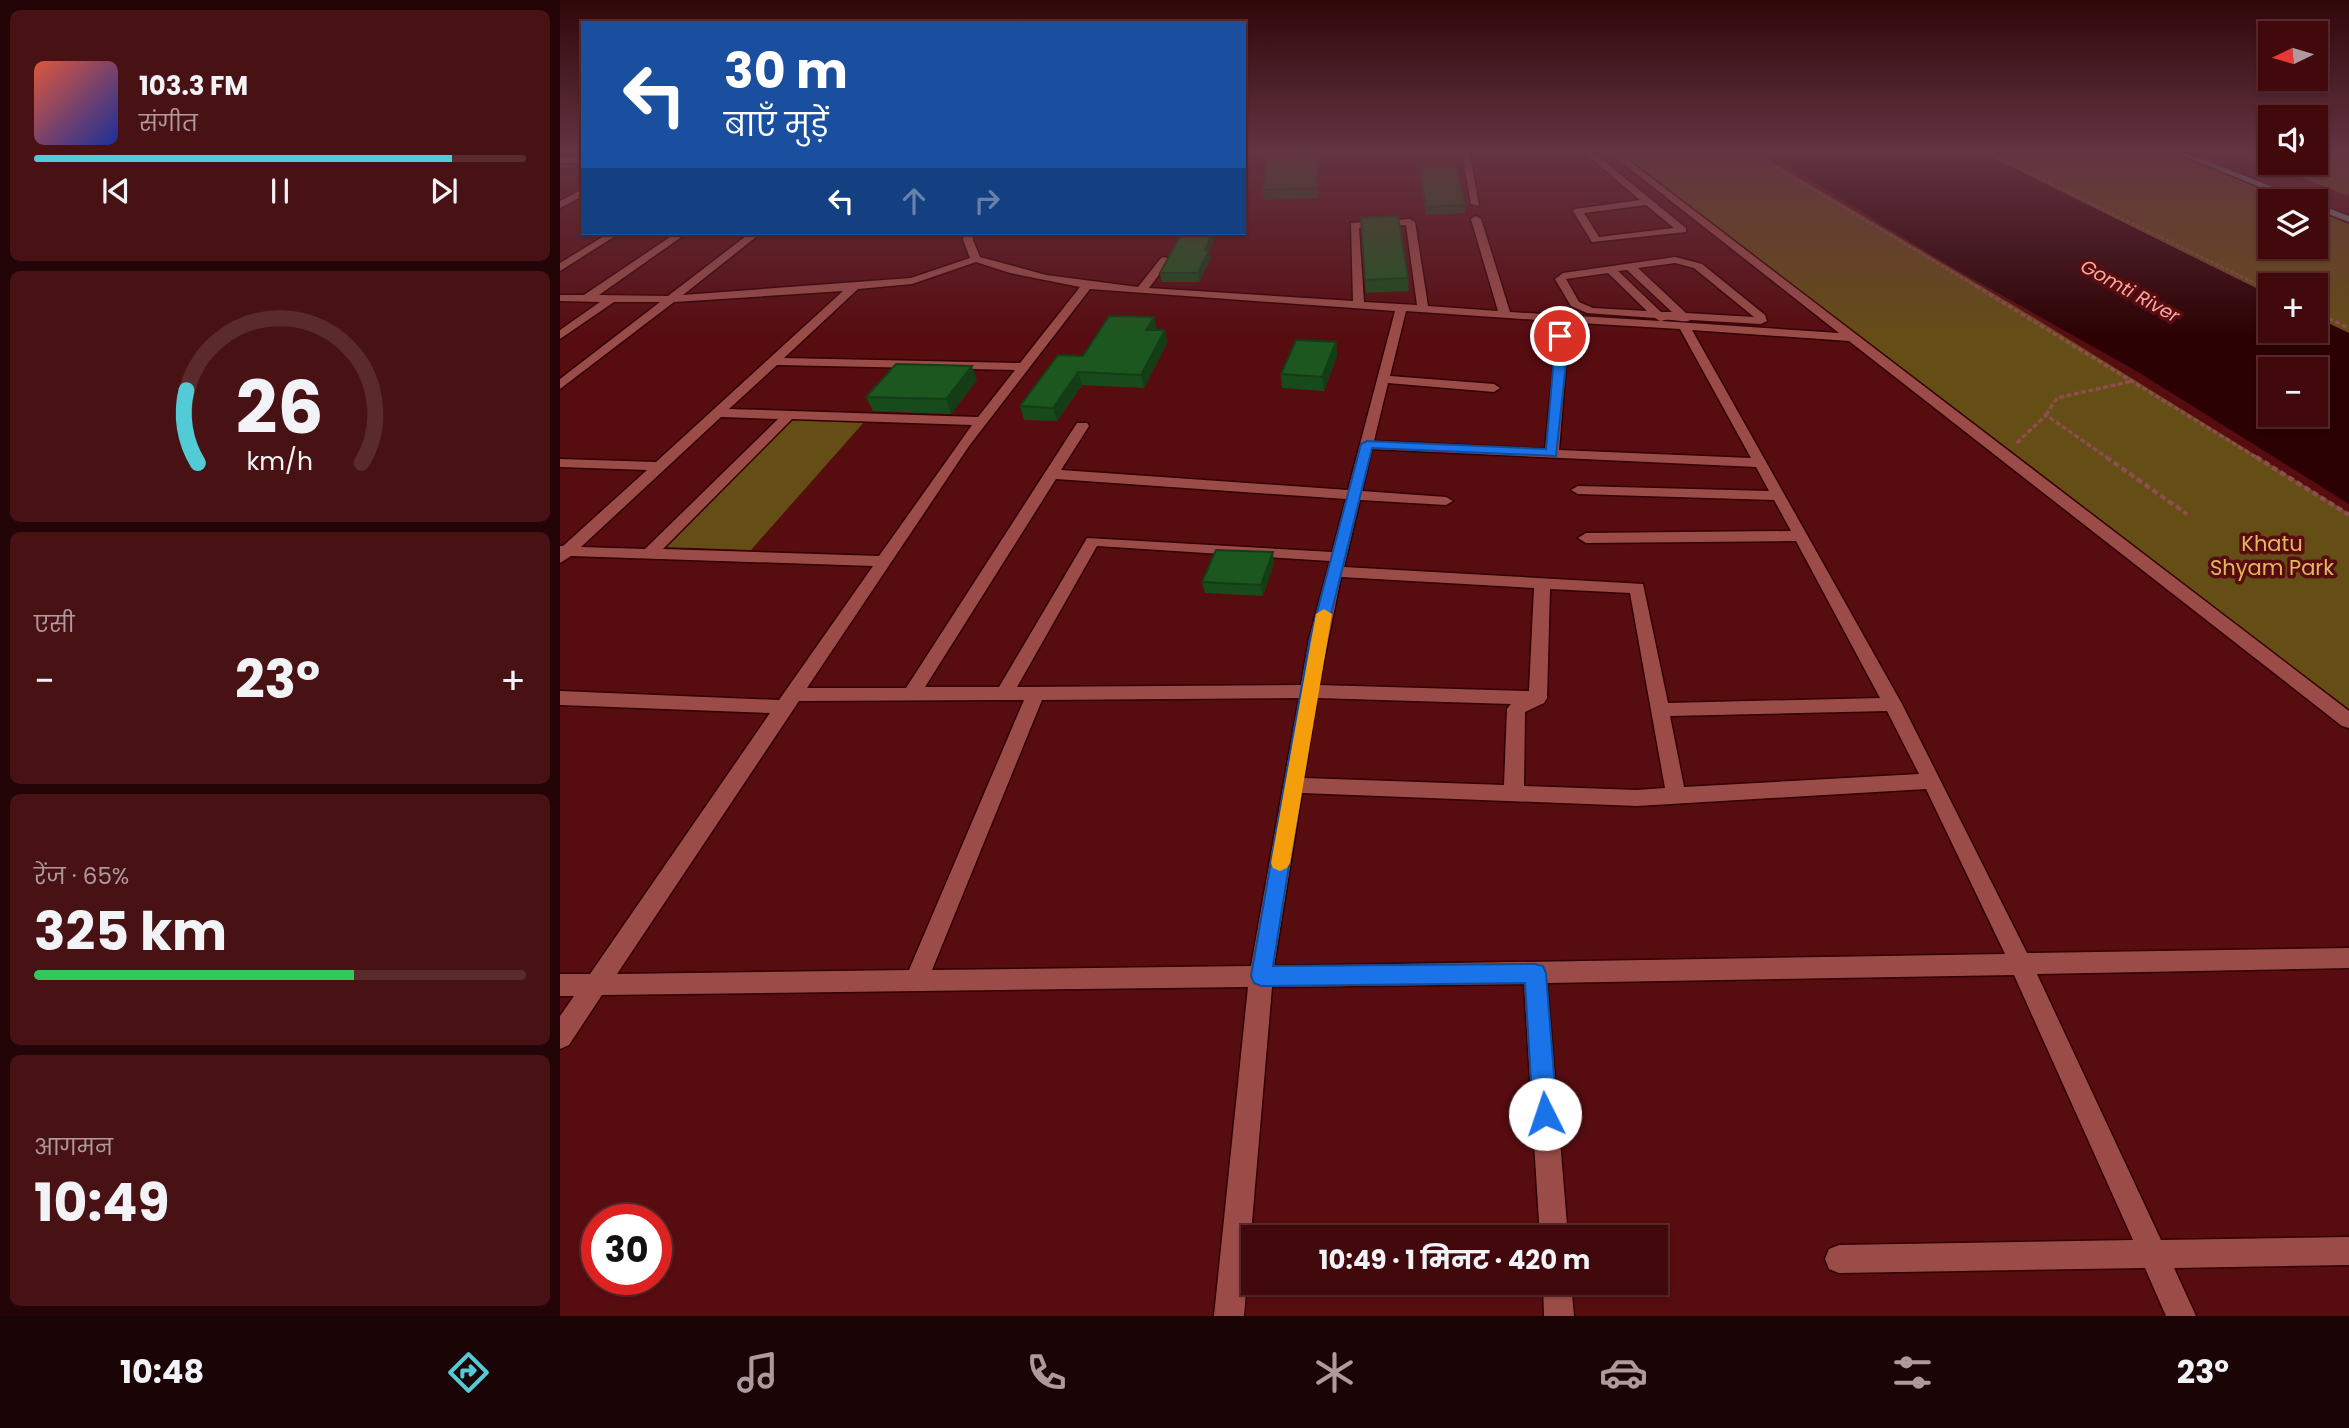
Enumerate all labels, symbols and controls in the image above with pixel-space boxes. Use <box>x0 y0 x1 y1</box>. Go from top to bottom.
north arrow <box>2258 21 2328 91</box>
map controls <box>2258 21 2328 427</box>
text: 30 m <box>724 37 848 105</box>
icon: left <box>609 49 700 140</box>
text: 103.3 FM <box>139 68 248 104</box>
text: बाएँ मुड़ें <box>724 102 828 147</box>
button: sound <box>2258 105 2328 175</box>
text: संगीत <box>139 107 198 139</box>
icon: previous <box>97 172 135 210</box>
icon: pause <box>261 172 299 210</box>
icon: next <box>425 172 463 210</box>
icon: left <box>822 182 860 220</box>
icon: ahead <box>895 182 933 220</box>
icon: right <box>968 182 1006 220</box>
button: layers <box>2258 189 2328 259</box>
water label: Gomti River <box>2076 253 2185 330</box>
button: + <box>2258 273 2328 343</box>
pin <box>1530 306 1590 366</box>
icon: arrive <box>1541 317 1579 355</box>
text: 26 <box>236 357 324 458</box>
button: − <box>2258 357 2328 427</box>
text: km/h <box>247 444 313 479</box>
park label: Khatu Shyam Park <box>2210 529 2334 582</box>
text: एसी <box>34 608 75 640</box>
text: 23° <box>235 643 320 716</box>
text: − <box>34 654 55 707</box>
text: + <box>500 654 526 707</box>
text: रेंज · 65% <box>34 860 129 892</box>
text: 325 km <box>34 895 227 968</box>
position arrow <box>1508 1077 1582 1151</box>
text: आगमन <box>34 1131 113 1163</box>
text: 10:49 <box>34 1166 169 1239</box>
speed limit sign: 30 <box>581 1204 672 1295</box>
text: 10:49 · 1 मिनट · 420 m <box>1319 1242 1590 1278</box>
icon: directions <box>444 1348 493 1397</box>
icon: music <box>733 1348 782 1397</box>
icon: phone <box>1022 1348 1071 1397</box>
icon: climate <box>1310 1348 1359 1397</box>
icon: car <box>1599 1348 1648 1397</box>
icon: filters <box>1888 1348 1937 1397</box>
text: 10:48 <box>120 1349 204 1394</box>
text: 23° <box>2177 1349 2229 1394</box>

